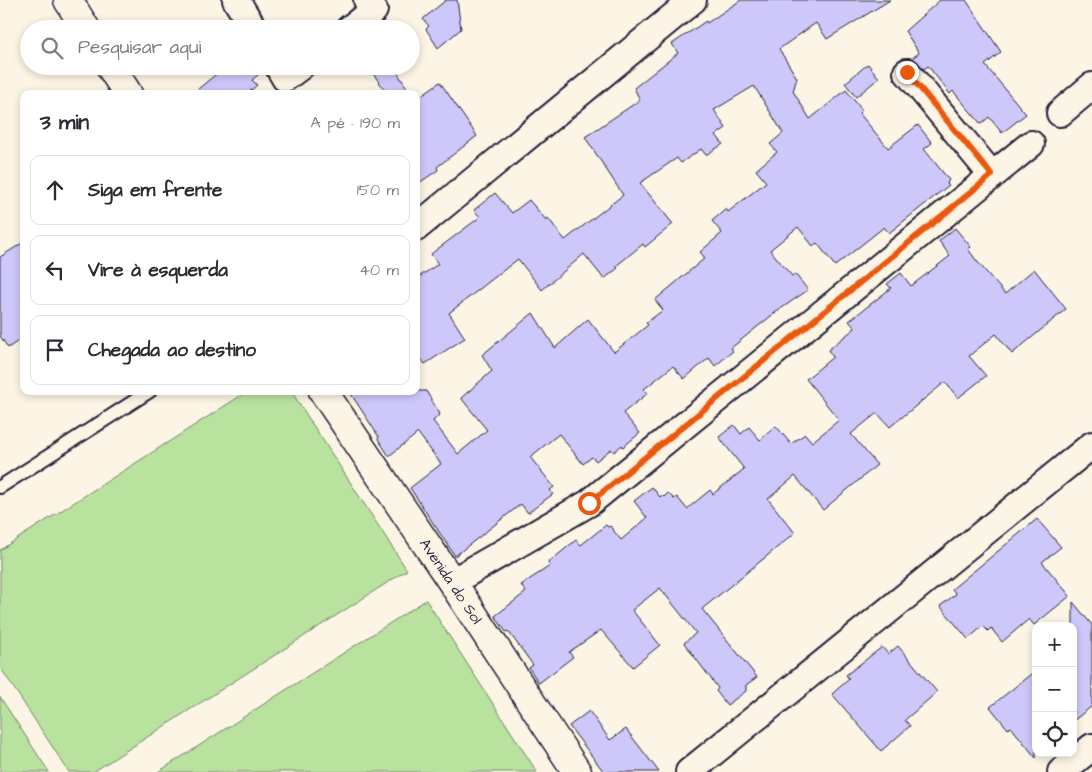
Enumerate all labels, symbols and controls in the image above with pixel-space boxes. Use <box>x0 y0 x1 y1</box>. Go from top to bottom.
search box <box>20 20 420 75</box>
icon: search <box>38 34 66 62</box>
text: Pesquisar aqui <box>78 34 201 61</box>
route end <box>896 61 919 84</box>
text: 3 min <box>40 108 89 137</box>
text: A pé · 190 m <box>311 112 400 134</box>
icon: ahead <box>41 176 69 204</box>
text: Siga em frente <box>88 177 222 204</box>
text: 150 m <box>357 179 399 201</box>
icon: left <box>41 256 69 284</box>
text: Vire à esquerda <box>88 257 228 284</box>
text: 40 m <box>359 259 399 281</box>
icon: arrive <box>41 336 69 364</box>
text: Chegada ao destino <box>88 337 256 364</box>
route start <box>578 492 601 515</box>
street label: Avenida do Sol <box>414 534 487 628</box>
map controls <box>1032 622 1077 757</box>
button: + <box>1032 622 1077 667</box>
button: − <box>1032 667 1077 712</box>
button: locate <box>1032 712 1077 757</box>

